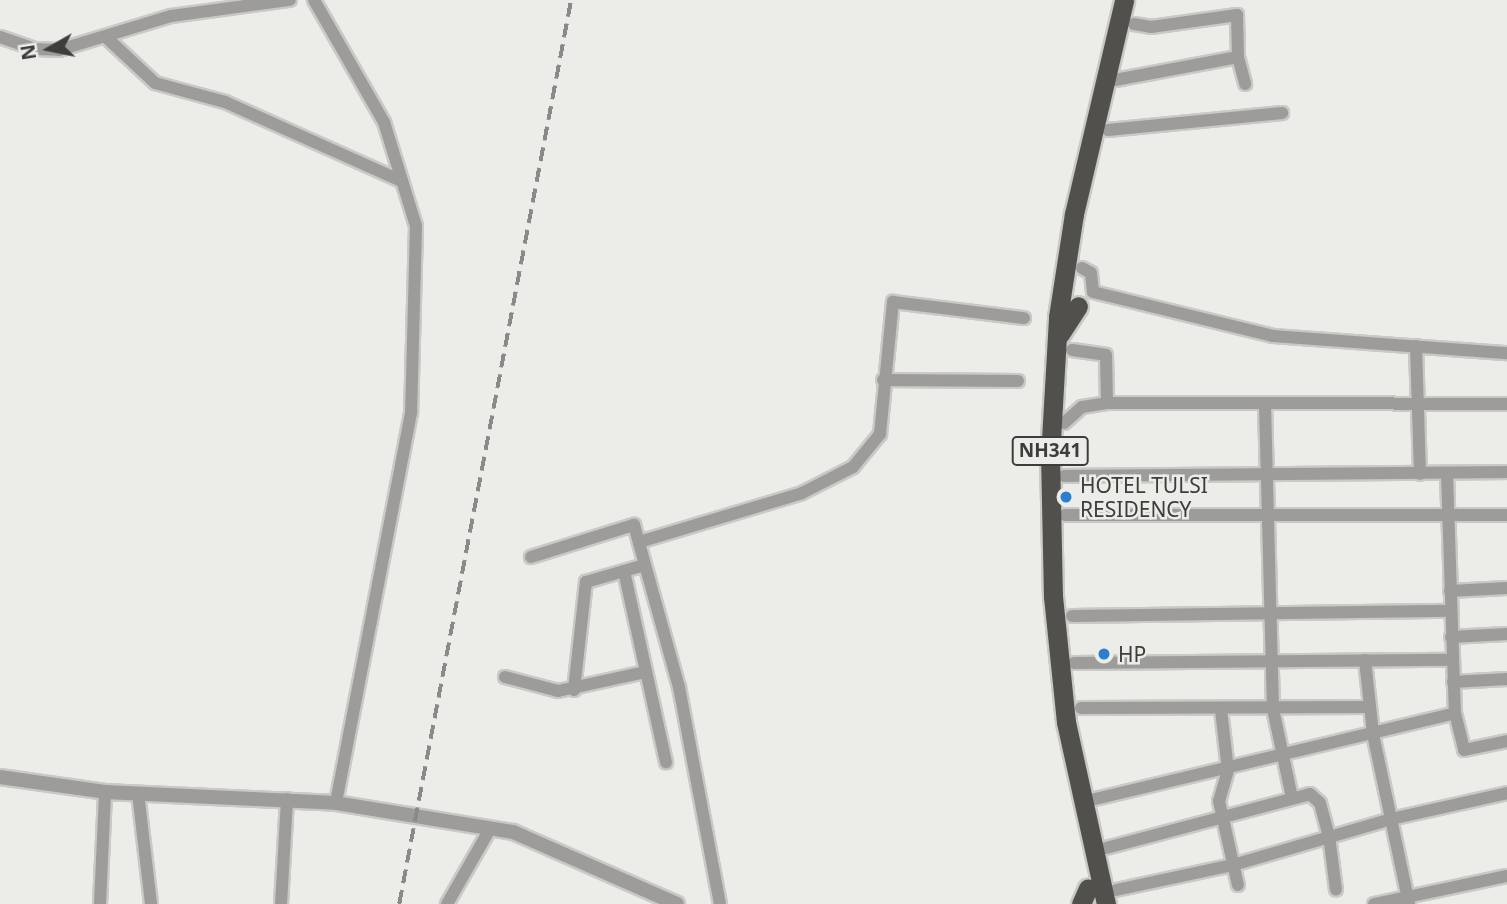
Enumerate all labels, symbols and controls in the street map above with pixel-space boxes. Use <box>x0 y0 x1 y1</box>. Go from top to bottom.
north arrow <box>14 14 84 84</box>
text: N <box>14 43 42 62</box>
road number: NH341 <box>1012 436 1088 466</box>
place label: HOTEL TULSI RESIDENCY <box>1080 472 1208 522</box>
marker: HOTEL TULSI RESIDENCY <box>1058 489 1074 505</box>
place label: HP <box>1118 641 1146 667</box>
marker: HP <box>1096 646 1112 662</box>

